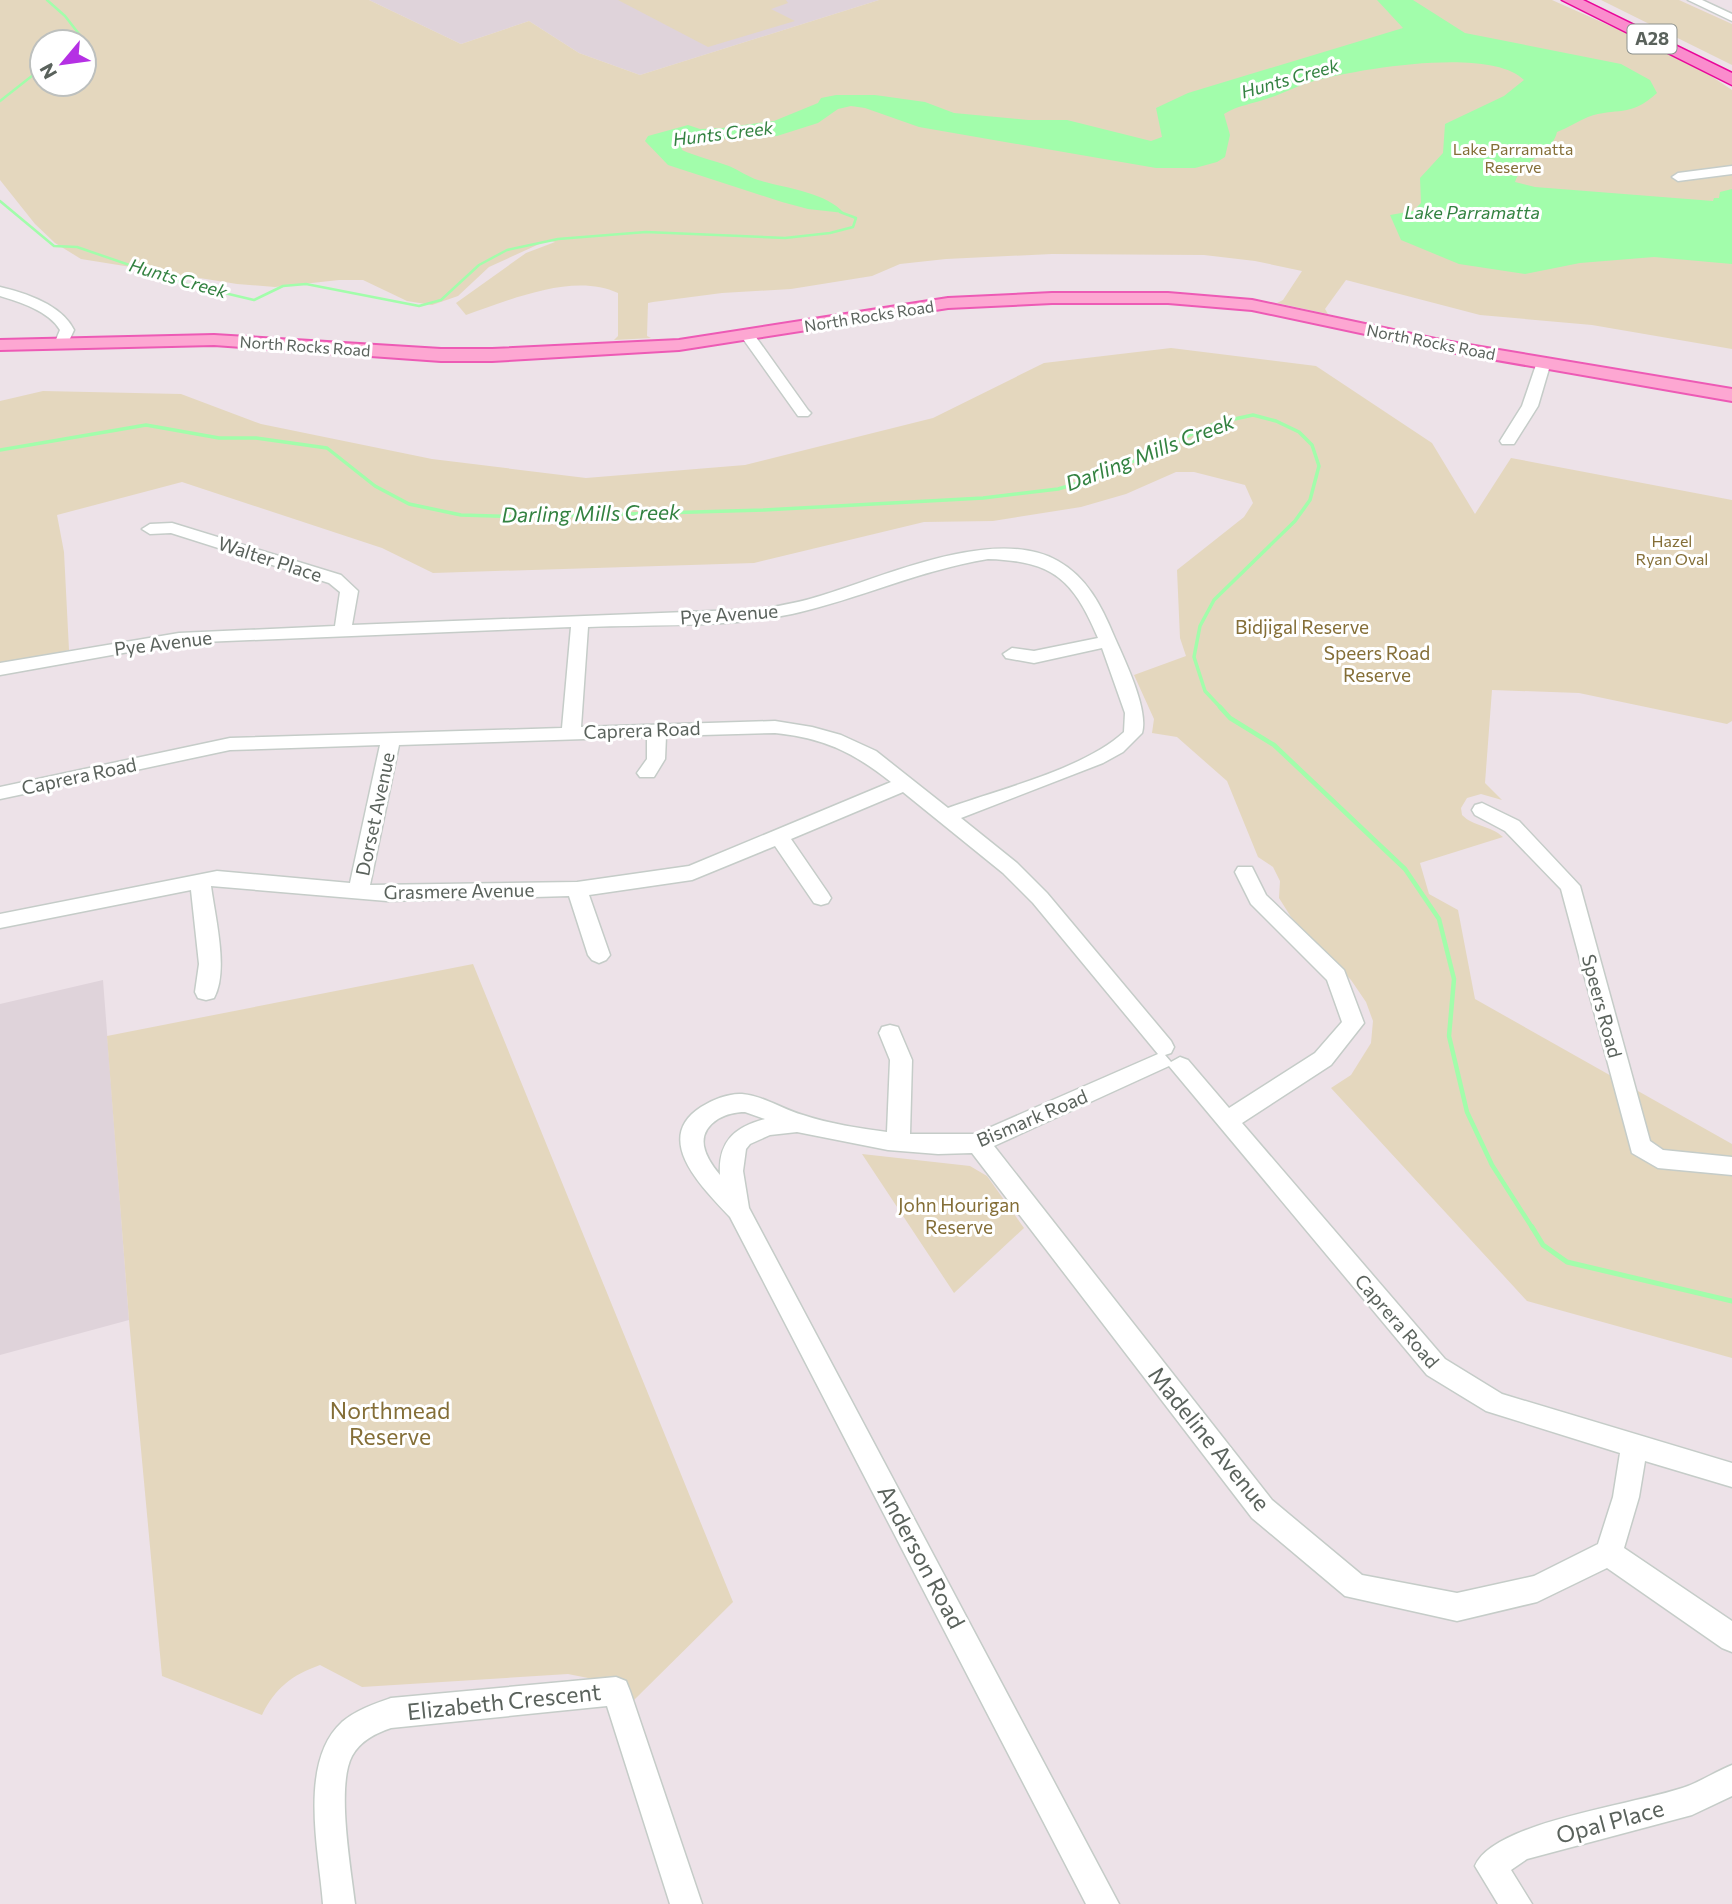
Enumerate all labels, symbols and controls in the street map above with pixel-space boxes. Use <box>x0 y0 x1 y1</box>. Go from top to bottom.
road number: A28 <box>1628 24 1676 54</box>
north arrow <box>28 28 98 98</box>
water label: Hunts Creek <box>1238 53 1342 103</box>
text: N <box>34 60 61 83</box>
water label: Hunts Creek <box>671 116 775 150</box>
park label: Lake Parramatta Reserve <box>1453 139 1573 176</box>
water label: Lake Parramatta <box>1404 201 1540 223</box>
water label: Hunts Creek <box>127 254 231 303</box>
street label: North Rocks Road <box>803 296 935 335</box>
street label: North Rocks Road <box>1365 320 1497 363</box>
street label: North Rocks Road <box>239 331 371 360</box>
water label: Darling Mills Creek <box>1062 408 1238 495</box>
water label: Darling Mills Creek <box>501 498 681 527</box>
street label: Walter Place <box>215 531 325 586</box>
park label: Hazel Ryan Oval <box>1636 531 1708 568</box>
street label: Pye Avenue <box>679 599 779 628</box>
park label: Bidjigal Reserve <box>1235 615 1369 638</box>
street label: Pye Avenue <box>113 625 213 660</box>
park label: Speers Road Reserve <box>1324 641 1430 686</box>
street label: Caprera Road <box>583 716 701 743</box>
street label: Dorset Avenue <box>350 750 399 878</box>
street label: Caprera Road <box>19 752 138 799</box>
street label: Grasmere Avenue <box>383 878 535 903</box>
street label: Speers Road <box>1578 952 1627 1060</box>
street label: Bismark Road <box>973 1084 1091 1151</box>
park label: John Hourigan Reserve <box>898 1193 1020 1238</box>
street label: Caprera Road <box>1350 1269 1444 1372</box>
street label: Madeline Avenue <box>1143 1361 1276 1516</box>
park label: Northmead Reserve <box>330 1396 450 1450</box>
street label: Anderson Road <box>872 1480 972 1633</box>
street label: Elizabeth Crescent <box>406 1677 602 1725</box>
street label: Opal Place <box>1553 1793 1667 1849</box>

